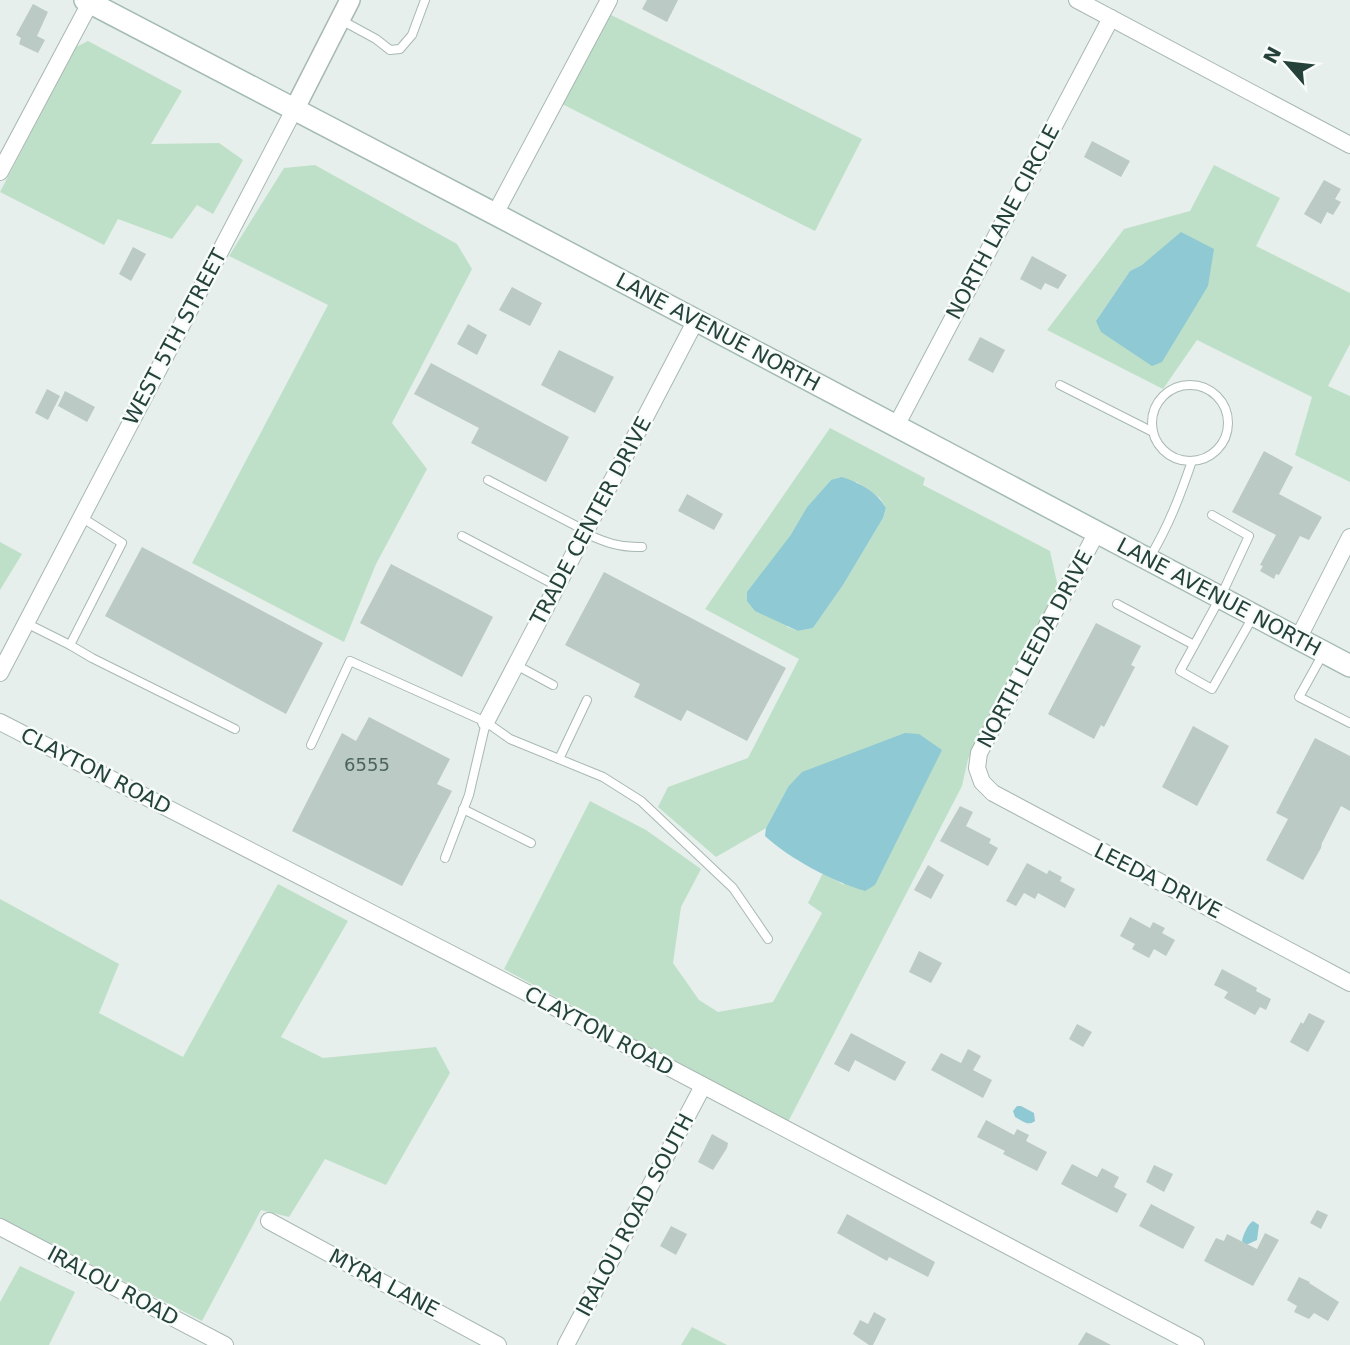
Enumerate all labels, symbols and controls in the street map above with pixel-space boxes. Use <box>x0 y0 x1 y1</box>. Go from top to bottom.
north arrow <box>1252 28 1322 98</box>
text: N <box>1259 43 1285 67</box>
street label: NORTH LANE CIRCLE <box>942 121 1064 323</box>
street label: WEST 5TH STREET <box>118 245 232 429</box>
street label: LANE AVENUE NORTH <box>612 268 824 396</box>
street label: TRADE CENTER DRIVE <box>525 413 656 630</box>
street label: LANE AVENUE NORTH <box>1113 533 1325 661</box>
street label: NORTH LEEDA DRIVE <box>973 546 1097 752</box>
street label: CLAYTON ROAD <box>17 723 175 819</box>
house number: 6555 <box>344 754 390 775</box>
street label: LEEDA DRIVE <box>1090 839 1226 923</box>
street label: CLAYTON ROAD <box>520 982 678 1080</box>
street label: IRALOU ROAD SOUTH <box>571 1110 699 1320</box>
street label: IRALOU ROAD <box>43 1241 183 1331</box>
street label: MYRA LANE <box>325 1244 443 1322</box>

